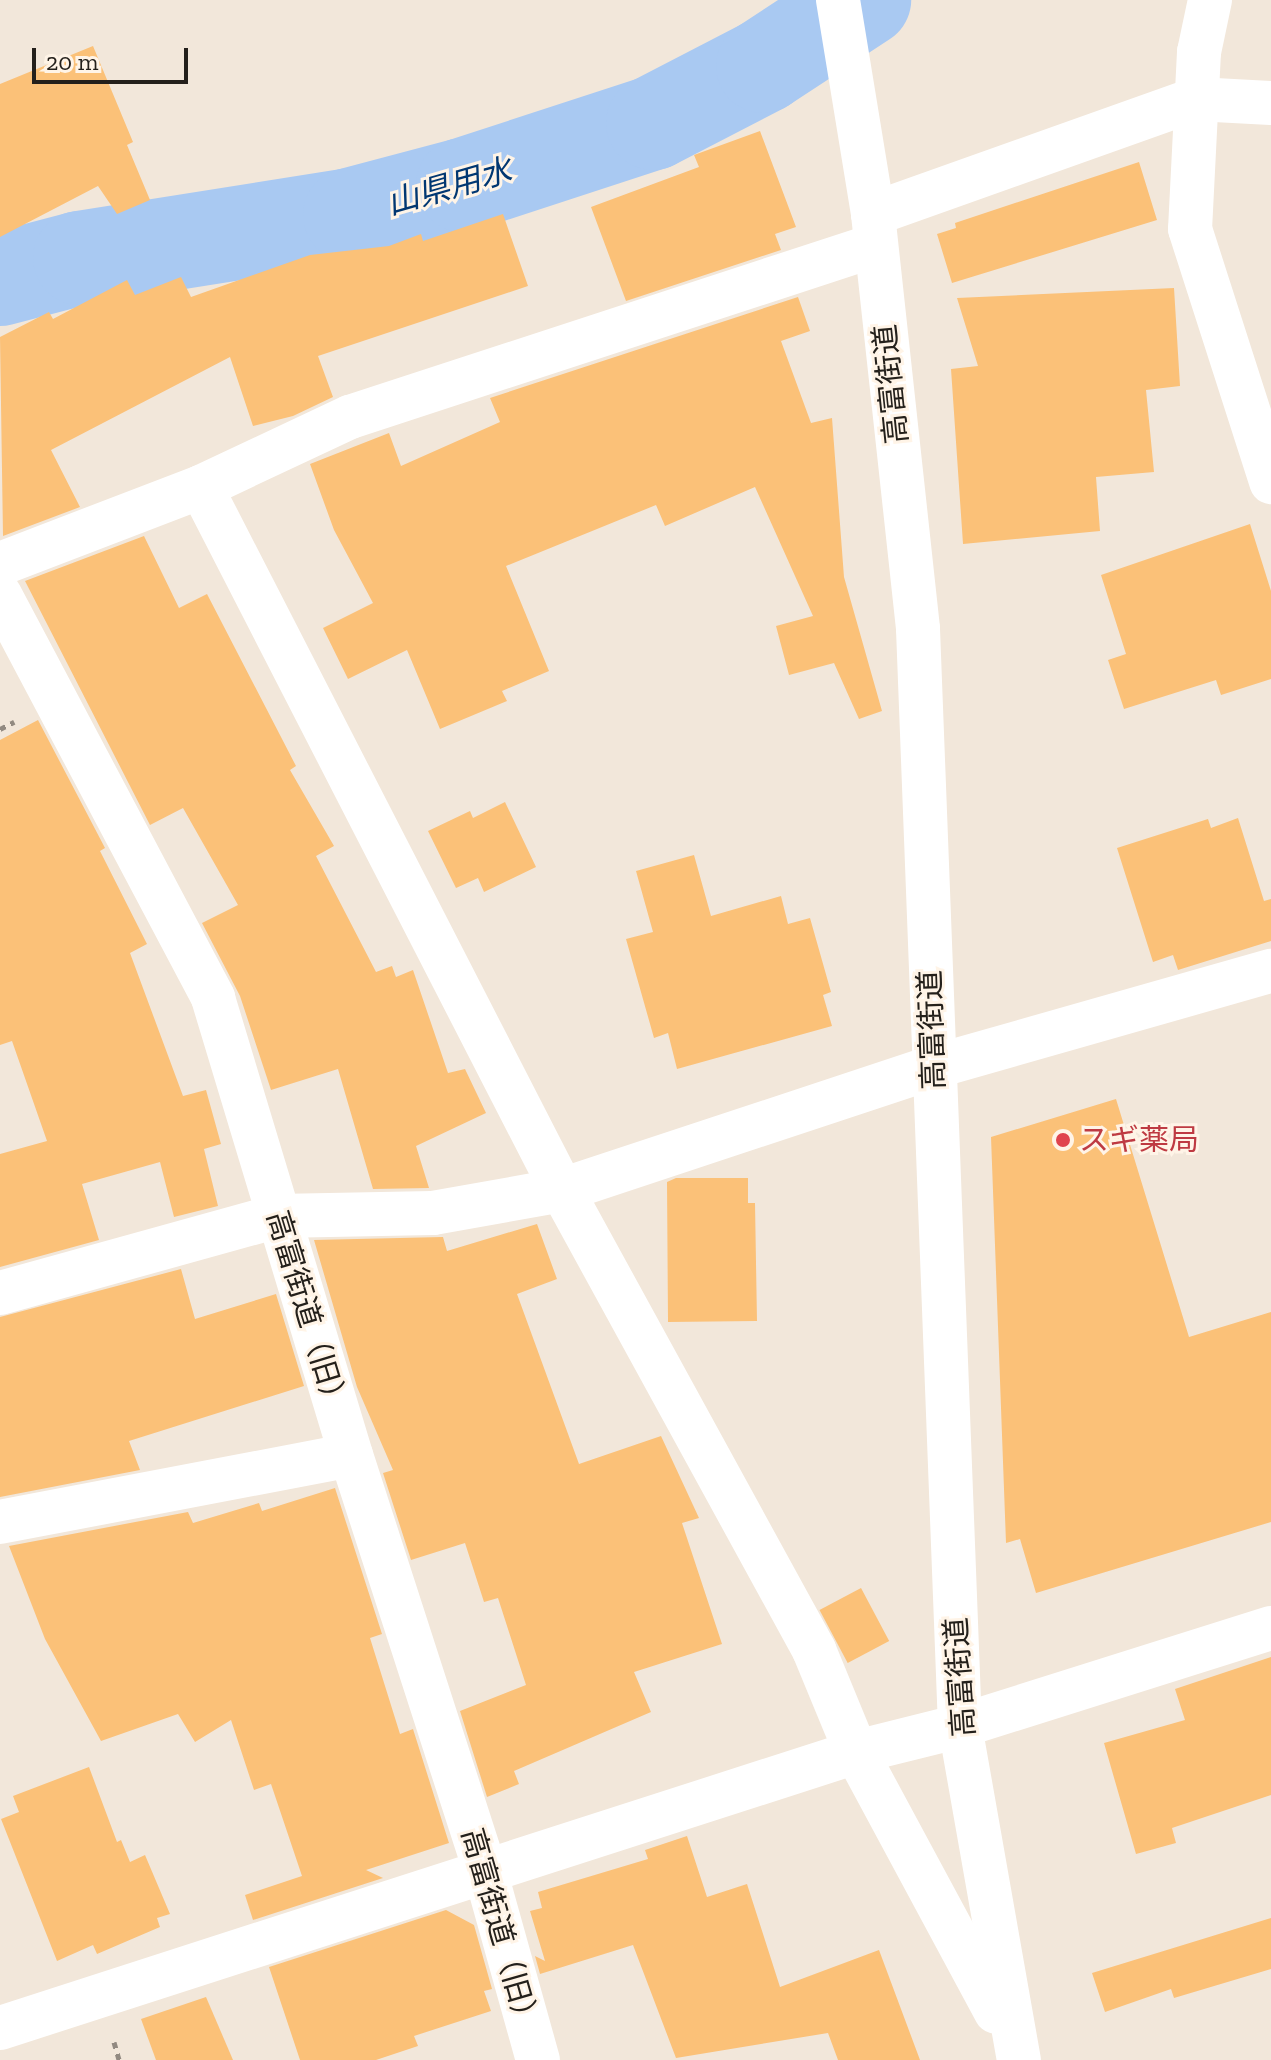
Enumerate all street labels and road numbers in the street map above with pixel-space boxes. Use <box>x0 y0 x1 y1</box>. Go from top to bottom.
street label: 高富街道 <box>867 322 915 446</box>
street label: 高富街道 <box>912 969 952 1091</box>
street label: 高富街道（旧） <box>259 1206 355 1418</box>
street label: 高富街道 <box>938 1616 982 1738</box>
street label: 高富街道（旧） <box>454 1824 546 2036</box>

